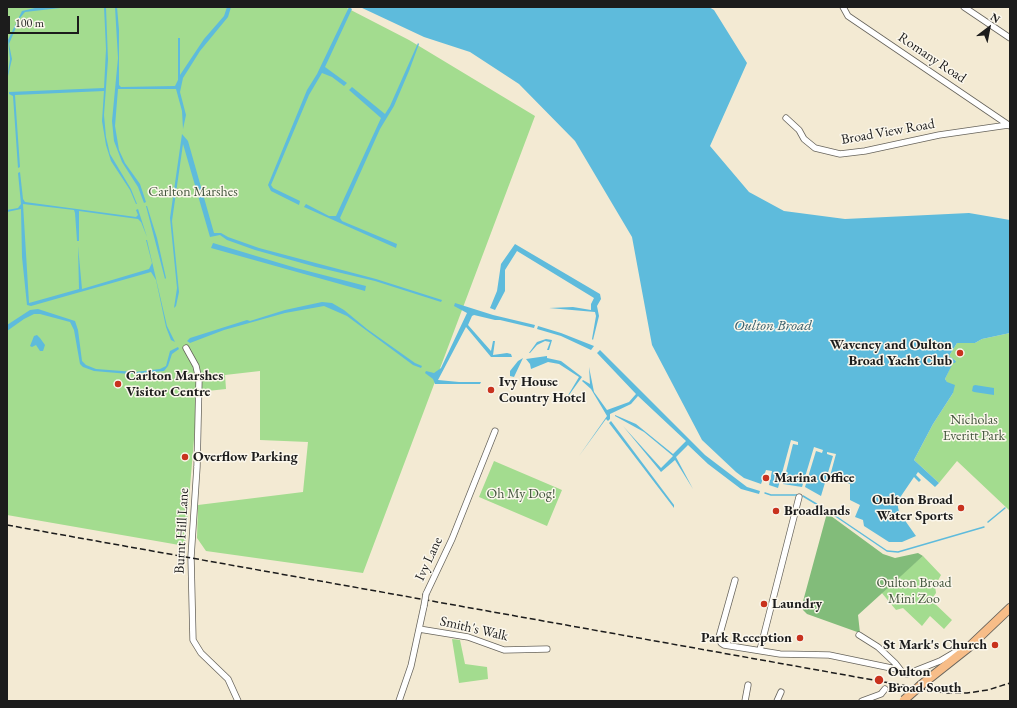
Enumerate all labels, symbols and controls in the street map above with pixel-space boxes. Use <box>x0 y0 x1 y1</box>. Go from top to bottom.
scale bar <box>10 8 81 34</box>
north arrow <box>969 8 1009 48</box>
text: N <box>988 10 1003 26</box>
text: 100 m <box>15 15 44 31</box>
street label: Romany Road <box>895 29 969 87</box>
street label: Broad View Road <box>840 116 936 148</box>
park label: Carlton Marshes <box>148 184 238 200</box>
water label: Oulton Broad <box>734 317 812 335</box>
place label: Waveney and Oulton Broad Yacht Club <box>830 337 952 370</box>
marker: Waveney and Oulton Broad Yacht Club <box>955 348 965 358</box>
place label: Carlton Marshes Visitor Centre <box>126 368 223 400</box>
place label: Ivy House Country Hotel <box>499 374 586 406</box>
marker: Carlton Marshes Visitor Centre <box>113 379 123 389</box>
marker: Ivy House Country Hotel <box>486 385 496 395</box>
park label: Nicholas Everitt Park <box>943 412 1005 444</box>
place label: Overflow Parking <box>193 449 298 465</box>
marker: Overflow Parking <box>180 452 190 462</box>
place label: Marina Office <box>774 470 855 486</box>
marker: Marina Office <box>761 473 771 483</box>
park label: Oh My Dog! <box>487 486 555 502</box>
street label: Burnt Hill Lane <box>171 488 193 574</box>
place label: Oulton Broad Water Sports <box>872 492 953 524</box>
place label: Broadlands <box>784 503 850 519</box>
marker: Oulton Broad Water Sports <box>956 503 966 513</box>
marker: Broadlands <box>771 506 781 516</box>
street label: Ivy Lane <box>412 534 446 584</box>
park label: Oulton Broad Mini Zoo <box>876 575 952 608</box>
place label: Laundry <box>772 596 822 612</box>
marker: Laundry <box>759 599 769 609</box>
street label: Smith's Walk <box>438 613 510 645</box>
place label: Park Reception <box>701 630 792 646</box>
marker: Park Reception <box>795 633 805 643</box>
place label: St Mark's Church <box>883 637 987 653</box>
marker: St Mark's Church <box>990 640 1000 650</box>
place label: Oulton Broad South <box>888 664 961 696</box>
marker: Oulton Broad South <box>873 674 885 686</box>

